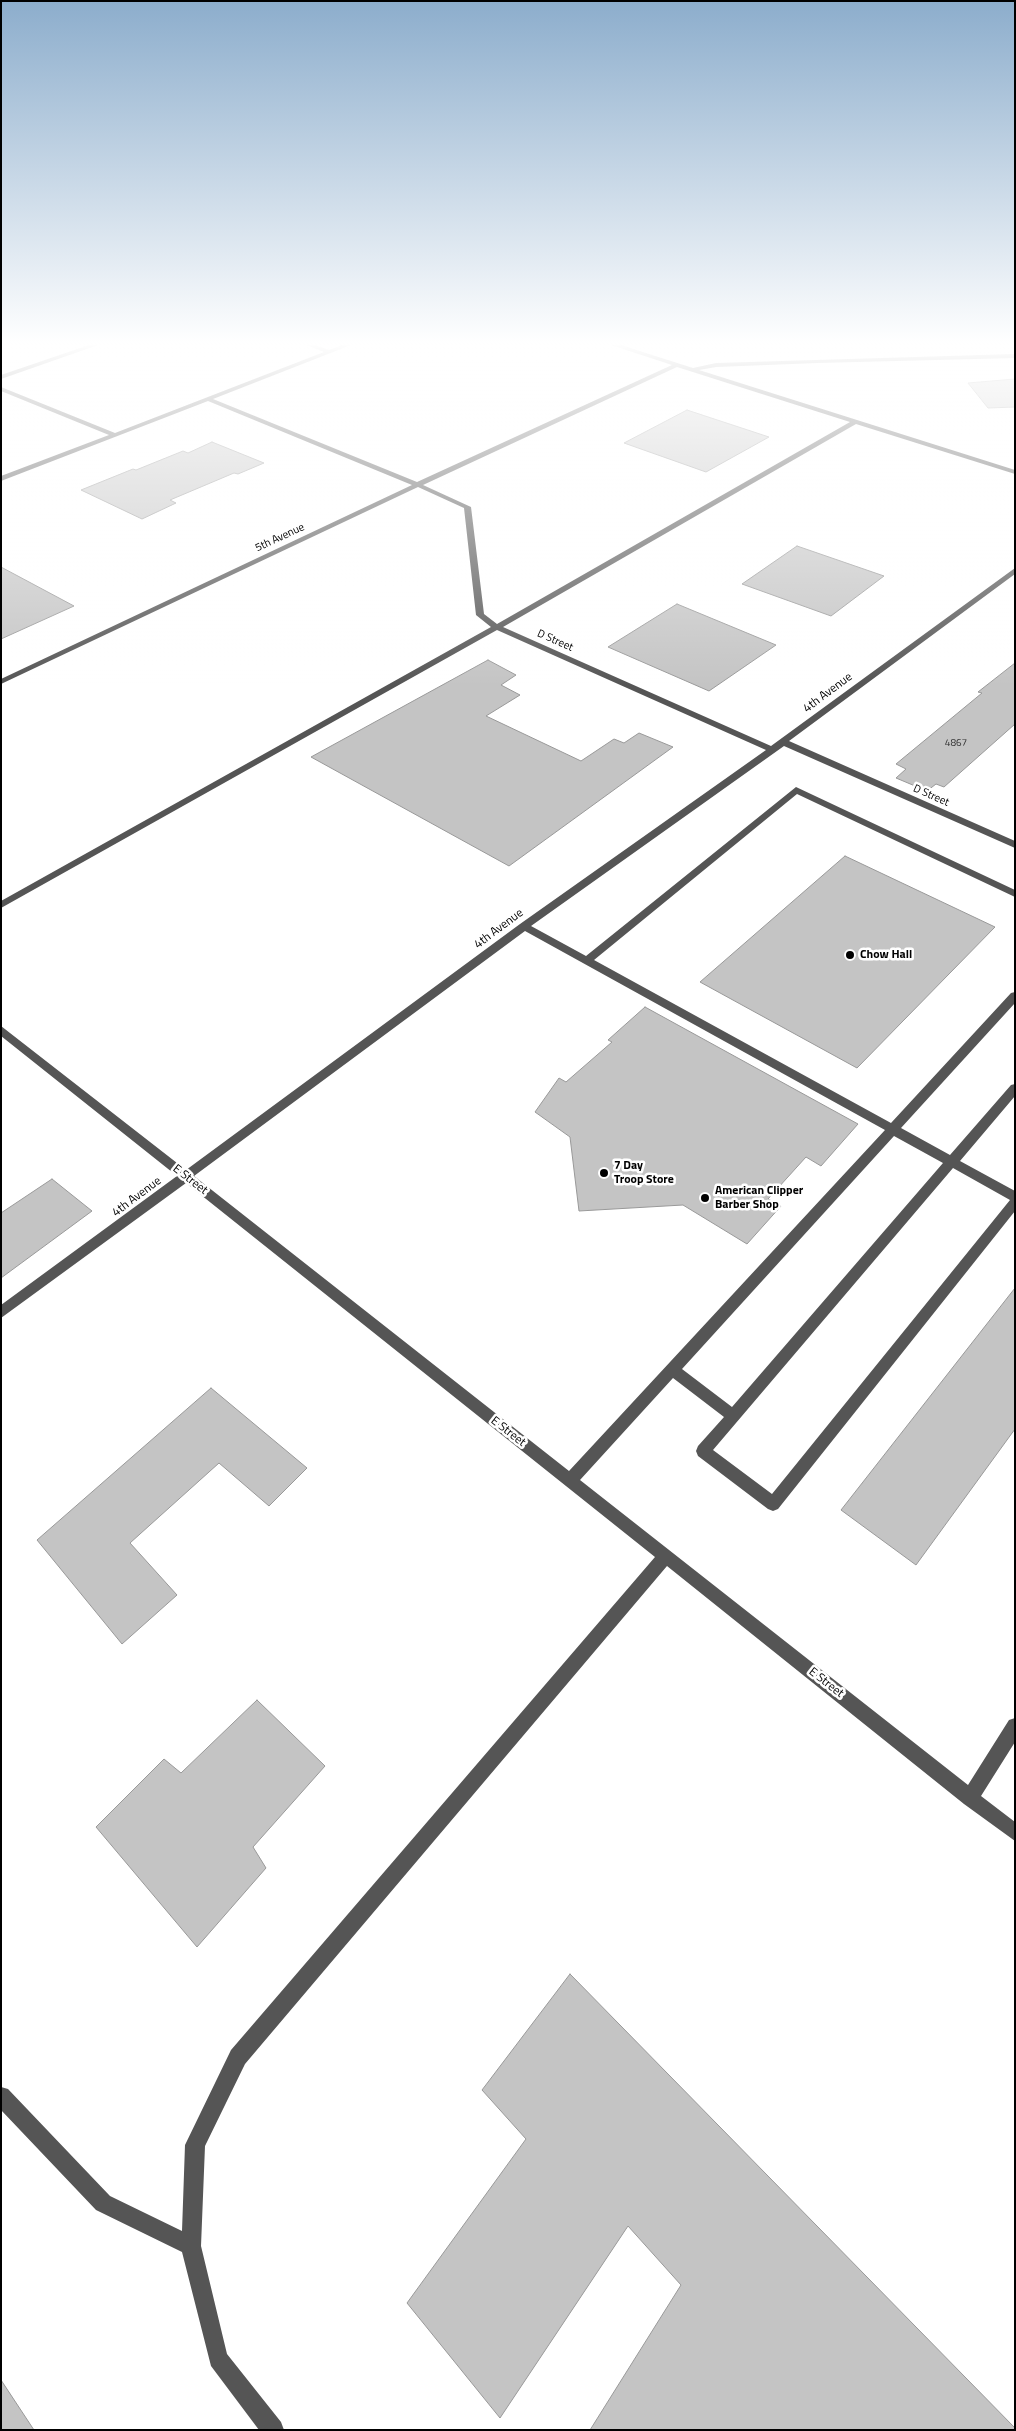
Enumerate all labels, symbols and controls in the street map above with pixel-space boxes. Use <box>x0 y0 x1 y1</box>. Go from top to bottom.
street label: 5th Avenue <box>253 521 307 555</box>
street label: D Street <box>535 627 575 655</box>
street label: 4th Avenue <box>801 670 855 716</box>
house number: 4867 <box>945 738 967 750</box>
street label: D Street <box>911 782 951 810</box>
street label: 4th Avenue <box>472 906 526 952</box>
place label: Chow Hall <box>860 948 912 962</box>
marker: Chow Hall <box>844 949 856 961</box>
place label: 7 Day Troop Store <box>614 1159 674 1187</box>
street label: E Street <box>170 1162 210 1198</box>
marker: 7 Day Troop Store <box>598 1167 610 1179</box>
street label: 4th Avenue <box>110 1174 164 1220</box>
place label: American Clipper Barber Shop <box>715 1184 803 1212</box>
marker: American Clipper Barber Shop <box>699 1192 711 1204</box>
street label: E Street <box>488 1414 528 1450</box>
street label: E Street <box>806 1665 846 1701</box>

